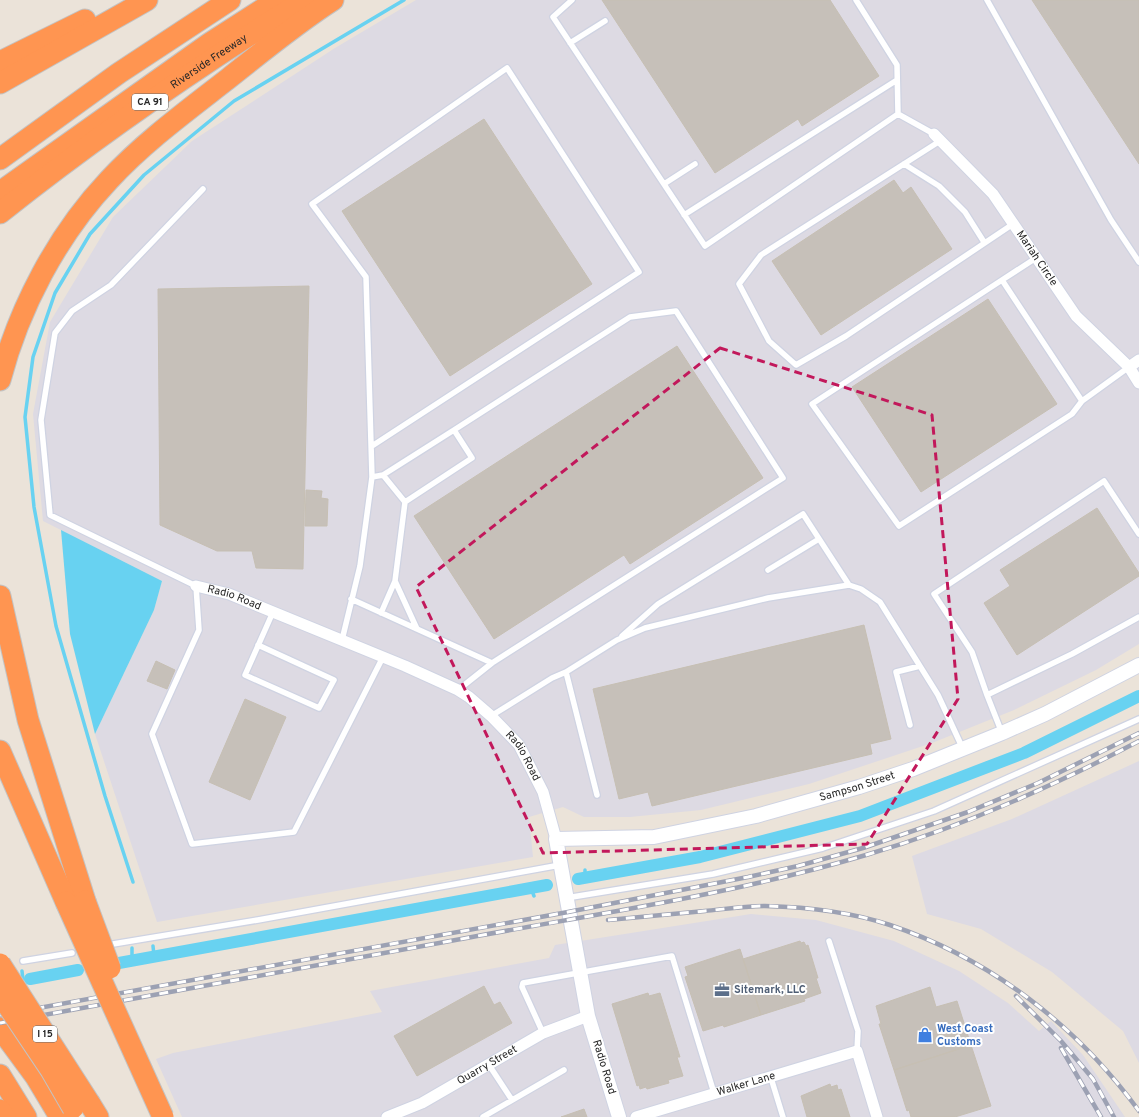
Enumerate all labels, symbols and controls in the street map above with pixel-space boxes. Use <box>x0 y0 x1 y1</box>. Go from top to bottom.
street label: Riverside Freeway <box>168 31 250 92</box>
road number: CA 91 <box>132 94 168 110</box>
street label: Mariah Circle <box>1013 228 1061 289</box>
street label: Radio Road <box>206 582 263 613</box>
street label: Radio Road <box>502 728 543 783</box>
street label: Sampson Street <box>818 768 897 805</box>
office icon: Sitemark, LLC <box>713 981 731 999</box>
place label: Sitemark, LLC <box>734 983 806 997</box>
place label: West Coast Customs <box>937 1022 993 1049</box>
road number: I 15 <box>33 1026 57 1042</box>
shop icon: West Coast Customs <box>916 1026 934 1044</box>
street label: Radio Road <box>589 1038 619 1096</box>
street label: Quarry Street <box>454 1042 520 1088</box>
street label: Walker Lane <box>715 1069 777 1099</box>

